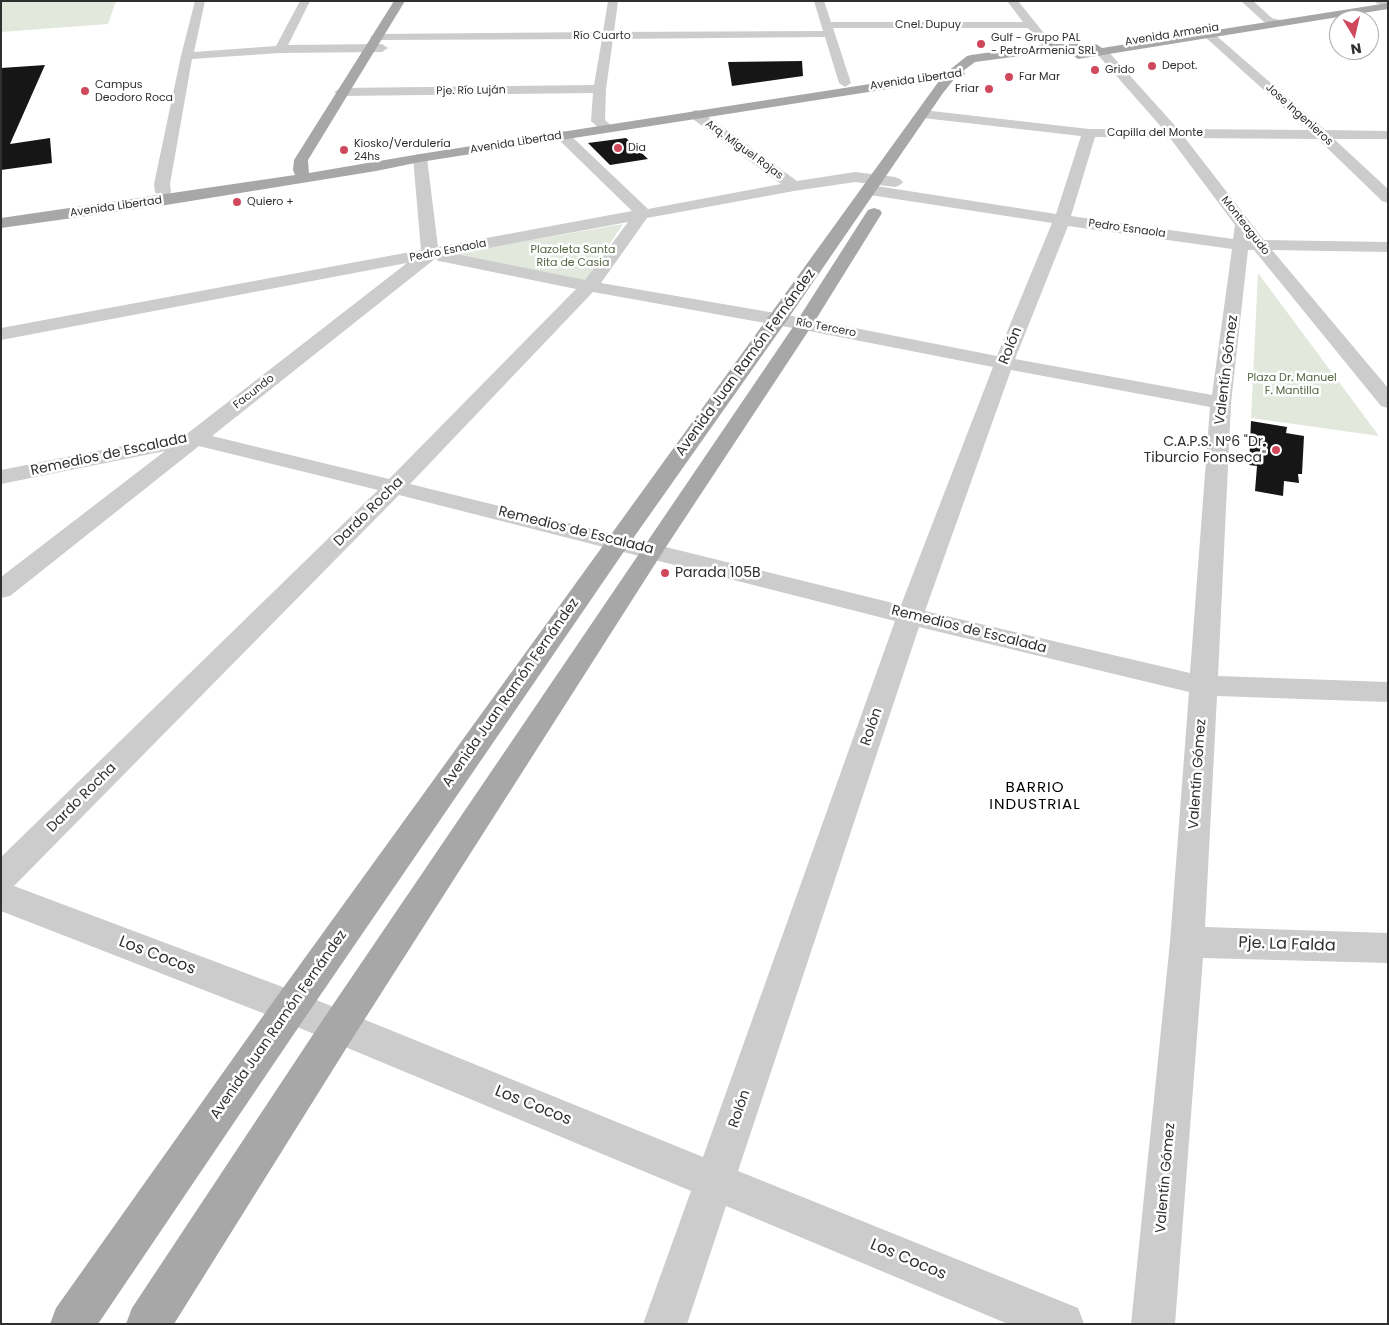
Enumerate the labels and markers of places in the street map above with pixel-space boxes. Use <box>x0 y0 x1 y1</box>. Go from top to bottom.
place label: Gulf - Grupo PAL - PetroArmenia SRL <box>991 31 1096 57</box>
marker: Gulf - Grupo PAL - PetroArmenia SRL <box>975 38 987 50</box>
place label: Depot. <box>1162 59 1197 73</box>
marker: Depot. <box>1146 60 1158 72</box>
place label: Grido <box>1105 63 1135 77</box>
marker: Grido <box>1089 64 1101 76</box>
place label: Far Mar <box>1019 70 1060 84</box>
marker: Far Mar <box>1003 71 1015 83</box>
place label: Campus Deodoro Roca <box>95 78 173 104</box>
place label: Friar <box>955 82 979 96</box>
marker: Friar <box>983 83 995 95</box>
marker: Campus Deodoro Roca <box>79 85 91 97</box>
place label: Kiosko/Verdulería 24hs <box>354 137 451 163</box>
place label: Dia <box>628 141 646 155</box>
marker: Dia <box>612 142 624 154</box>
marker: Kiosko/Verdulería 24hs <box>338 144 350 156</box>
place label: Quiero + <box>247 195 294 209</box>
marker: Quiero + <box>231 196 243 208</box>
place label: C.A.P.S. Nº6 "Dr. Tiburcio Fonseca" <box>1144 434 1266 467</box>
marker: C.A.P.S. Nº6 "Dr. Tiburcio Fonseca" <box>1270 444 1282 456</box>
place label: Parada 105B <box>675 565 761 581</box>
marker: Parada 105B <box>659 567 671 579</box>

